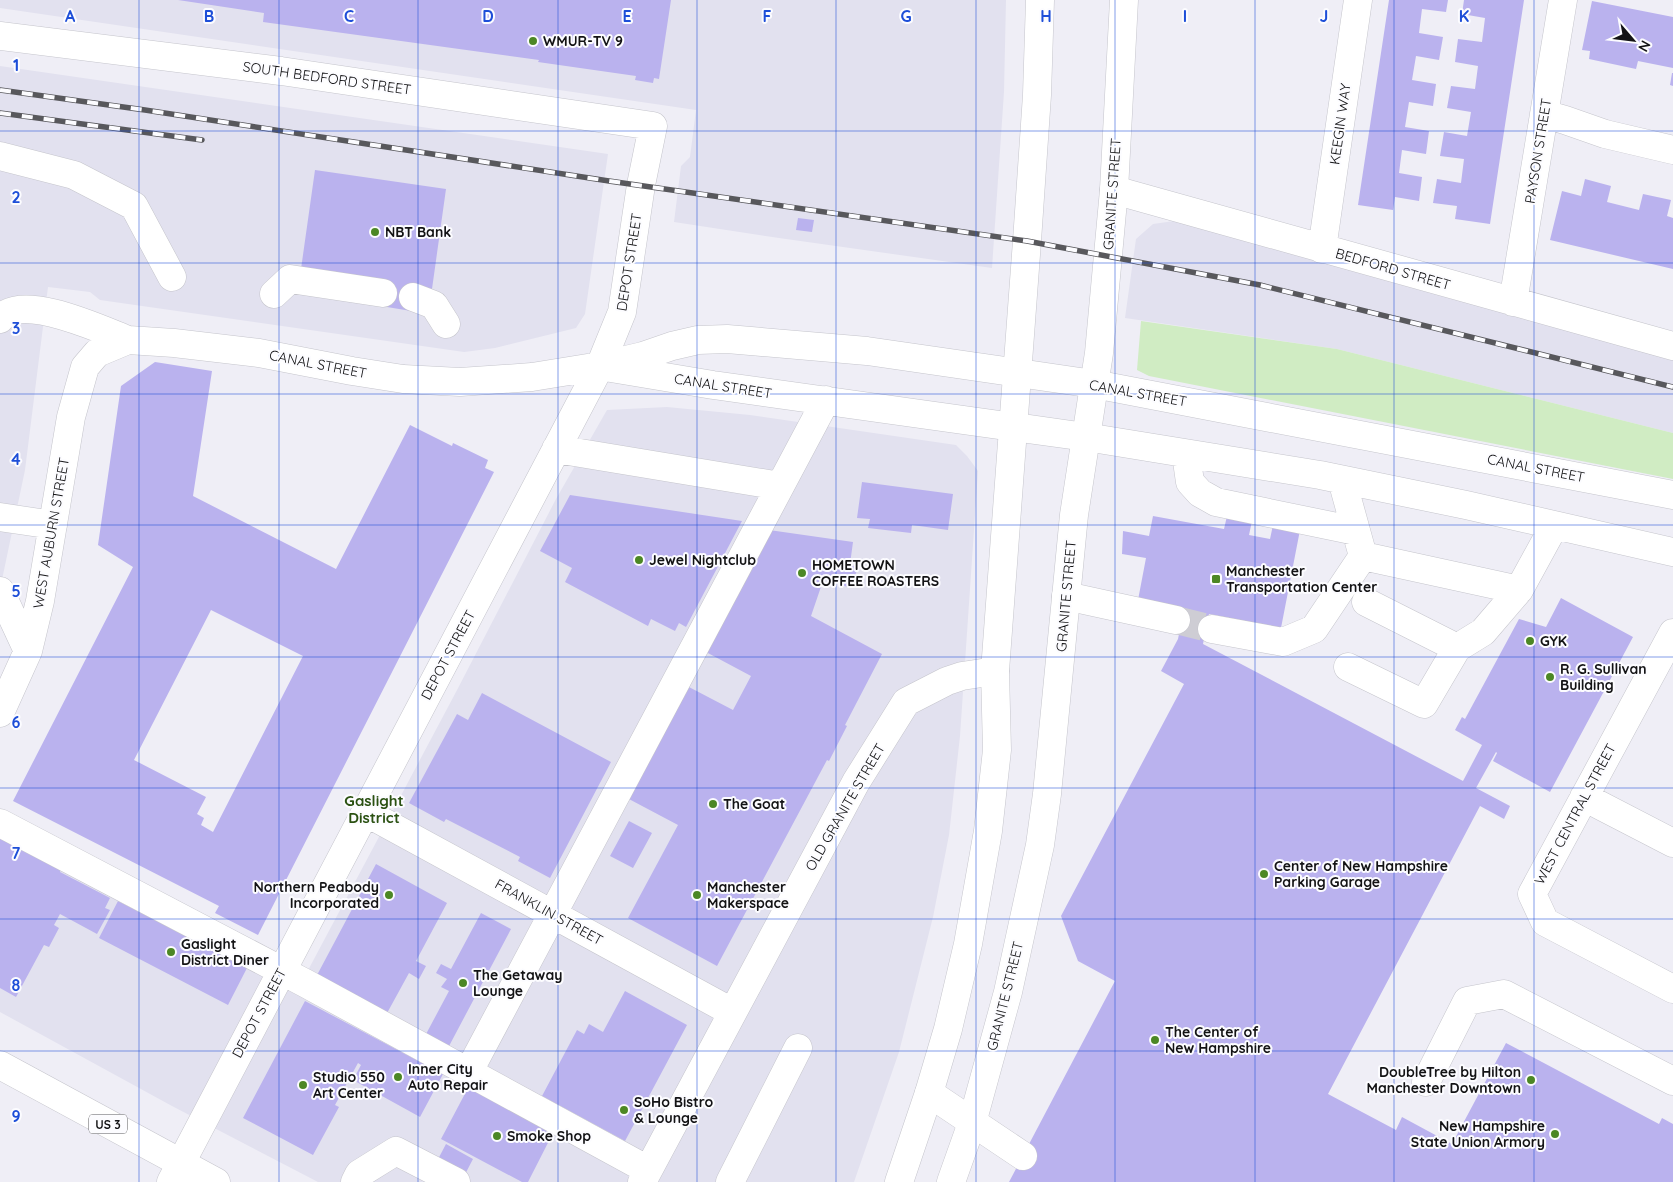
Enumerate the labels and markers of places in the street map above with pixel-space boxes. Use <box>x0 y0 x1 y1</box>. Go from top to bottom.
place label: WMUR-TV 9 <box>543 32 623 50</box>
marker: WMUR-TV 9 <box>527 35 539 47</box>
place label: NBT Bank <box>385 223 451 241</box>
marker: NBT Bank <box>369 226 381 238</box>
place label: Jewel Nightclub <box>649 551 756 569</box>
marker: Jewel Nightclub <box>633 554 645 566</box>
place label: HOMETOWN COFFEE ROASTERS <box>812 556 939 590</box>
place label: Manchester Transportation Center <box>1226 562 1377 596</box>
marker: HOMETOWN COFFEE ROASTERS <box>796 567 808 579</box>
marker: Manchester Transportation Center <box>1210 573 1222 585</box>
place label: GYK <box>1540 632 1567 650</box>
marker: GYK <box>1524 635 1536 647</box>
place label: R. G. Sullivan Building <box>1560 660 1647 694</box>
marker: R. G. Sullivan Building <box>1544 671 1556 683</box>
place label: The Goat <box>723 795 785 813</box>
marker: The Goat <box>707 798 719 810</box>
place label: Center of New Hampshire Parking Garage <box>1274 857 1448 891</box>
marker: Center of New Hampshire Parking Garage <box>1258 868 1270 880</box>
place label: Northern Peabody Incorporated <box>253 878 379 912</box>
place label: Manchester Makerspace <box>707 878 789 912</box>
marker: Northern Peabody Incorporated <box>383 889 395 901</box>
marker: Manchester Makerspace <box>691 889 703 901</box>
place label: Gaslight District Diner <box>181 935 269 969</box>
marker: Gaslight District Diner <box>165 946 177 958</box>
place label: The Getaway Lounge <box>473 966 562 1000</box>
marker: The Getaway Lounge <box>457 977 469 989</box>
place label: The Center of New Hampshire <box>1165 1023 1271 1057</box>
marker: The Center of New Hampshire <box>1149 1034 1161 1046</box>
place label: Inner City Auto Repair <box>408 1060 488 1094</box>
place label: DoubleTree by Hilton Manchester Downtown <box>1367 1063 1521 1097</box>
place label: Studio 550 Art Center <box>313 1068 385 1102</box>
marker: Inner City Auto Repair <box>392 1071 404 1083</box>
marker: DoubleTree by Hilton Manchester Downtown <box>1525 1074 1537 1086</box>
marker: Studio 550 Art Center <box>297 1079 309 1091</box>
place label: SoHo Bistro & Lounge <box>634 1093 714 1127</box>
marker: SoHo Bistro & Lounge <box>618 1104 630 1116</box>
place label: New Hampshire State Union Armory <box>1411 1117 1545 1151</box>
place label: Smoke Shop <box>507 1127 591 1145</box>
marker: New Hampshire State Union Armory <box>1549 1128 1561 1140</box>
marker: Smoke Shop <box>491 1130 503 1142</box>

